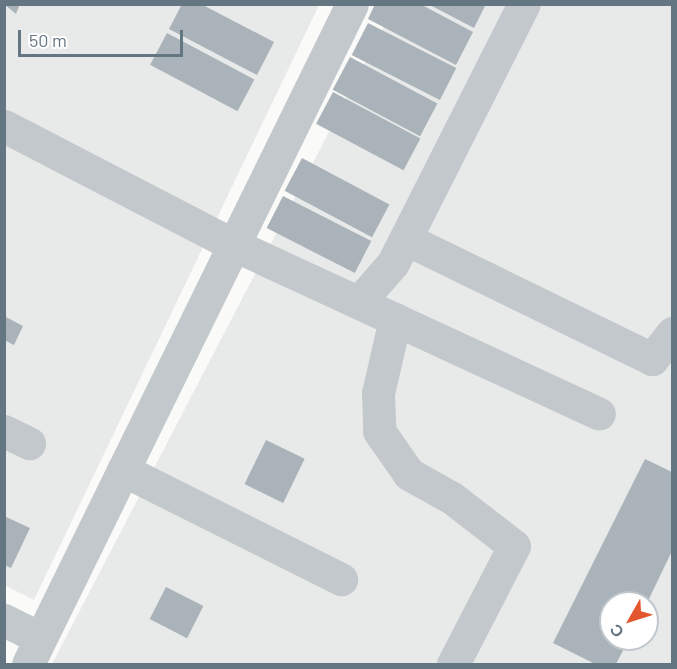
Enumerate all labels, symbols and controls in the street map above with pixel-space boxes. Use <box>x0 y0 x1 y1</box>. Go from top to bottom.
scale bar <box>21 18 186 56</box>
text: 50 m <box>29 29 67 51</box>
north arrow <box>599 591 659 651</box>
text: С <box>605 621 627 642</box>

